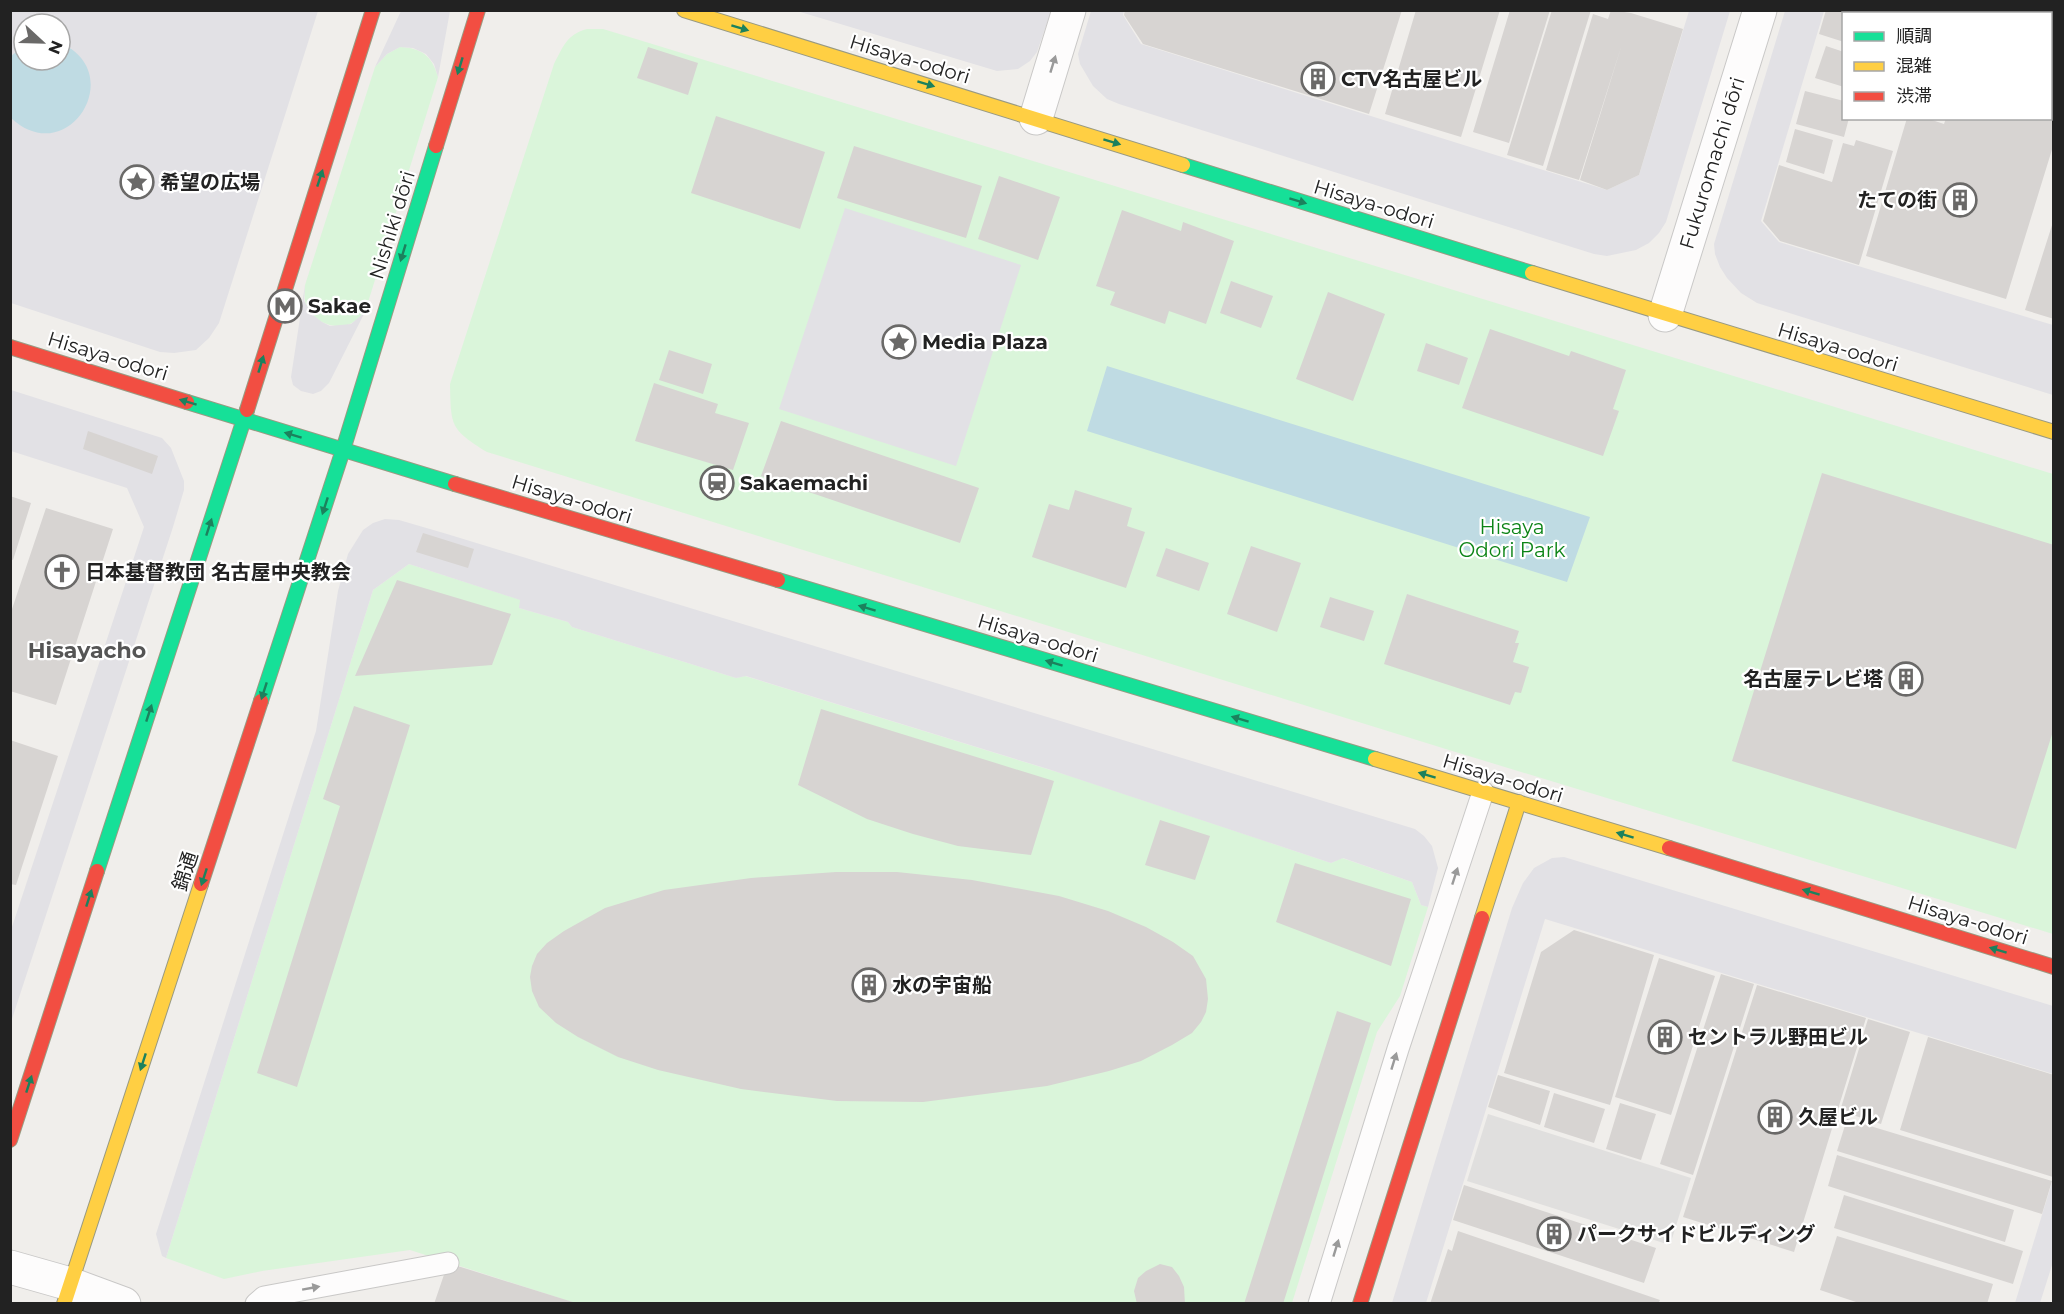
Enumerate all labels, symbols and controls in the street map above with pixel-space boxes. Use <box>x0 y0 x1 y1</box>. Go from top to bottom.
north arrow <box>12 12 72 72</box>
legend <box>1842 12 2052 120</box>
one-way arrow <box>731 24 749 33</box>
text: 順調 <box>1896 25 1932 47</box>
street label: Hisaya-odori <box>847 29 973 89</box>
text: N <box>44 38 67 57</box>
one-way arrow <box>1049 55 1058 73</box>
text: 混雑 <box>1896 55 1932 77</box>
one-way arrow <box>455 57 465 75</box>
building icon: CTV名古屋ビル <box>1300 61 1336 97</box>
place label: CTV名古屋ビル <box>1341 67 1482 91</box>
street label: Fukuromachi dōri <box>1674 74 1750 252</box>
one-way arrow <box>917 80 935 90</box>
text: 渋滞 <box>1896 85 1932 107</box>
one-way arrow <box>1103 138 1121 147</box>
place icon: 希望の広場 <box>119 164 155 200</box>
street label: Nishiki dōri <box>364 168 420 282</box>
one-way arrow <box>316 169 325 187</box>
place label: 希望の広場 <box>160 170 260 194</box>
street label: Hisaya-odori <box>1311 174 1437 234</box>
building icon: たての街 <box>1942 182 1978 218</box>
place label: たての街 <box>1857 188 1937 212</box>
one-way arrow <box>1289 196 1307 206</box>
one-way arrow <box>398 244 408 262</box>
metro station icon: Sakae <box>267 288 303 324</box>
place label: Sakae <box>308 294 371 318</box>
street label: Hisaya-odori <box>1775 317 1901 377</box>
place icon: Media Plaza <box>881 324 917 360</box>
street label: Hisaya-odori <box>45 326 171 386</box>
place label: Media Plaza <box>922 330 1048 354</box>
one-way arrow <box>257 355 266 373</box>
one-way arrow <box>179 397 197 406</box>
one-way arrow <box>284 430 302 439</box>
station icon: Sakaemachi <box>699 465 735 501</box>
street label: Hisaya-odori <box>509 469 635 529</box>
place label: Sakaemachi <box>740 471 868 495</box>
one-way arrow <box>319 497 329 515</box>
park label: Hisaya Odori Park <box>1458 515 1566 562</box>
one-way arrow <box>205 518 214 536</box>
church icon: 日本基督教団 名古屋中央教会 <box>44 554 80 590</box>
place label: 日本基督教団 名古屋中央教会 <box>85 560 351 584</box>
one-way arrow <box>858 603 876 612</box>
street label: Hisaya-odori <box>975 608 1101 668</box>
district label: Hisayacho <box>28 637 146 664</box>
one-way arrow <box>1044 658 1062 667</box>
building icon: 名古屋テレビ塔 <box>1888 661 1924 697</box>
place label: 名古屋テレビ塔 <box>1743 667 1883 691</box>
one-way arrow <box>259 682 268 700</box>
one-way arrow <box>145 704 154 722</box>
one-way arrow <box>1231 714 1249 723</box>
street label: Hisaya-odori <box>1440 748 1566 808</box>
one-way arrow <box>1418 770 1436 779</box>
one-way arrow <box>1616 830 1634 839</box>
street label: 錦通 <box>167 848 203 894</box>
one-way arrow <box>1451 867 1460 885</box>
one-way arrow <box>198 868 208 886</box>
one-way arrow <box>1802 887 1820 896</box>
one-way arrow <box>84 889 94 907</box>
street label: Hisaya-odori <box>1905 890 2031 950</box>
one-way arrow <box>1989 945 2007 954</box>
building icon: 水の宇宙船 <box>851 967 887 1003</box>
place label: 水の宇宙船 <box>892 973 992 997</box>
building icon: セントラル野田ビル <box>1647 1019 1683 1055</box>
place label: セントラル野田ビル <box>1688 1025 1868 1049</box>
one-way arrow <box>1390 1052 1399 1070</box>
one-way arrow <box>138 1053 147 1071</box>
one-way arrow <box>24 1075 34 1093</box>
building icon: 久屋ビル <box>1757 1099 1793 1135</box>
place label: 久屋ビル <box>1798 1105 1878 1129</box>
building icon: パークサイドビルディング <box>1536 1216 1572 1252</box>
place label: パークサイドビルディング <box>1577 1222 1816 1246</box>
one-way arrow <box>1332 1239 1341 1257</box>
one-way arrow <box>302 1283 321 1292</box>

